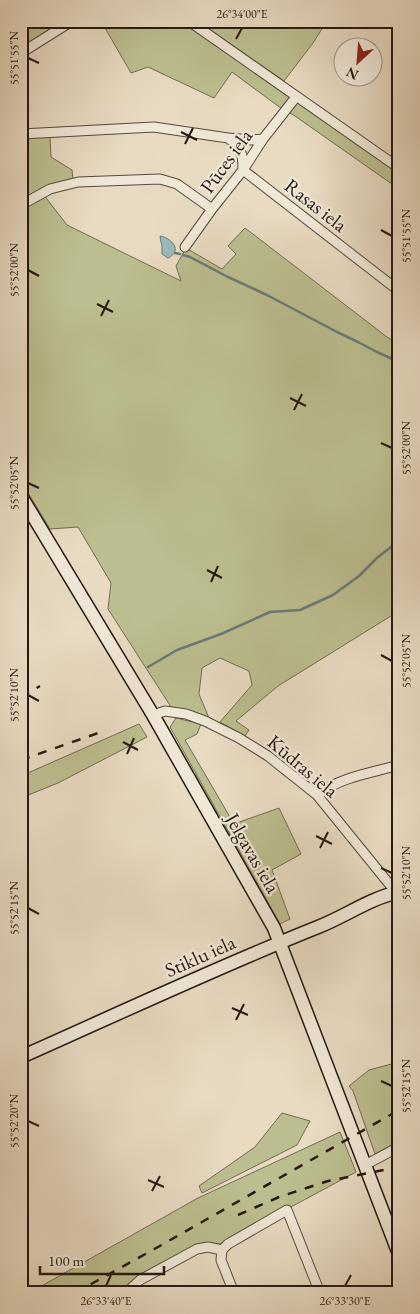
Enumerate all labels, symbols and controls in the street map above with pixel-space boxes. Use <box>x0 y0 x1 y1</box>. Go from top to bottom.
text: 26°34'00"E <box>216 6 268 22</box>
text: 55°51'55"N <box>6 31 22 85</box>
north arrow <box>332 38 382 88</box>
text: N <box>343 63 361 84</box>
street label: Pūces iela <box>194 124 258 198</box>
street label: Rasas iela <box>279 172 353 238</box>
text: 55°51'55"N <box>398 209 414 263</box>
text: 55°52'00"N <box>6 243 22 297</box>
text: 55°52'00"N <box>398 421 414 475</box>
text: 55°52'05"N <box>6 456 22 510</box>
text: 55°52'05"N <box>398 634 414 688</box>
text: 55°52'10"N <box>6 668 22 722</box>
street label: Kūdras iela <box>262 729 344 803</box>
street label: Jelgavas iela <box>219 807 286 898</box>
text: 55°52'10"N <box>398 846 414 900</box>
text: 55°52'15"N <box>6 881 22 935</box>
street label: Stiklu iela <box>161 929 239 983</box>
text: 55°52'15"N <box>398 1059 414 1113</box>
text: 55°52'20"N <box>6 1094 22 1148</box>
scale bar <box>40 1244 164 1276</box>
text: 100 m <box>48 1251 85 1270</box>
text: 26°33'40"E <box>80 1293 132 1309</box>
text: 26°33'30"E <box>319 1293 371 1309</box>

